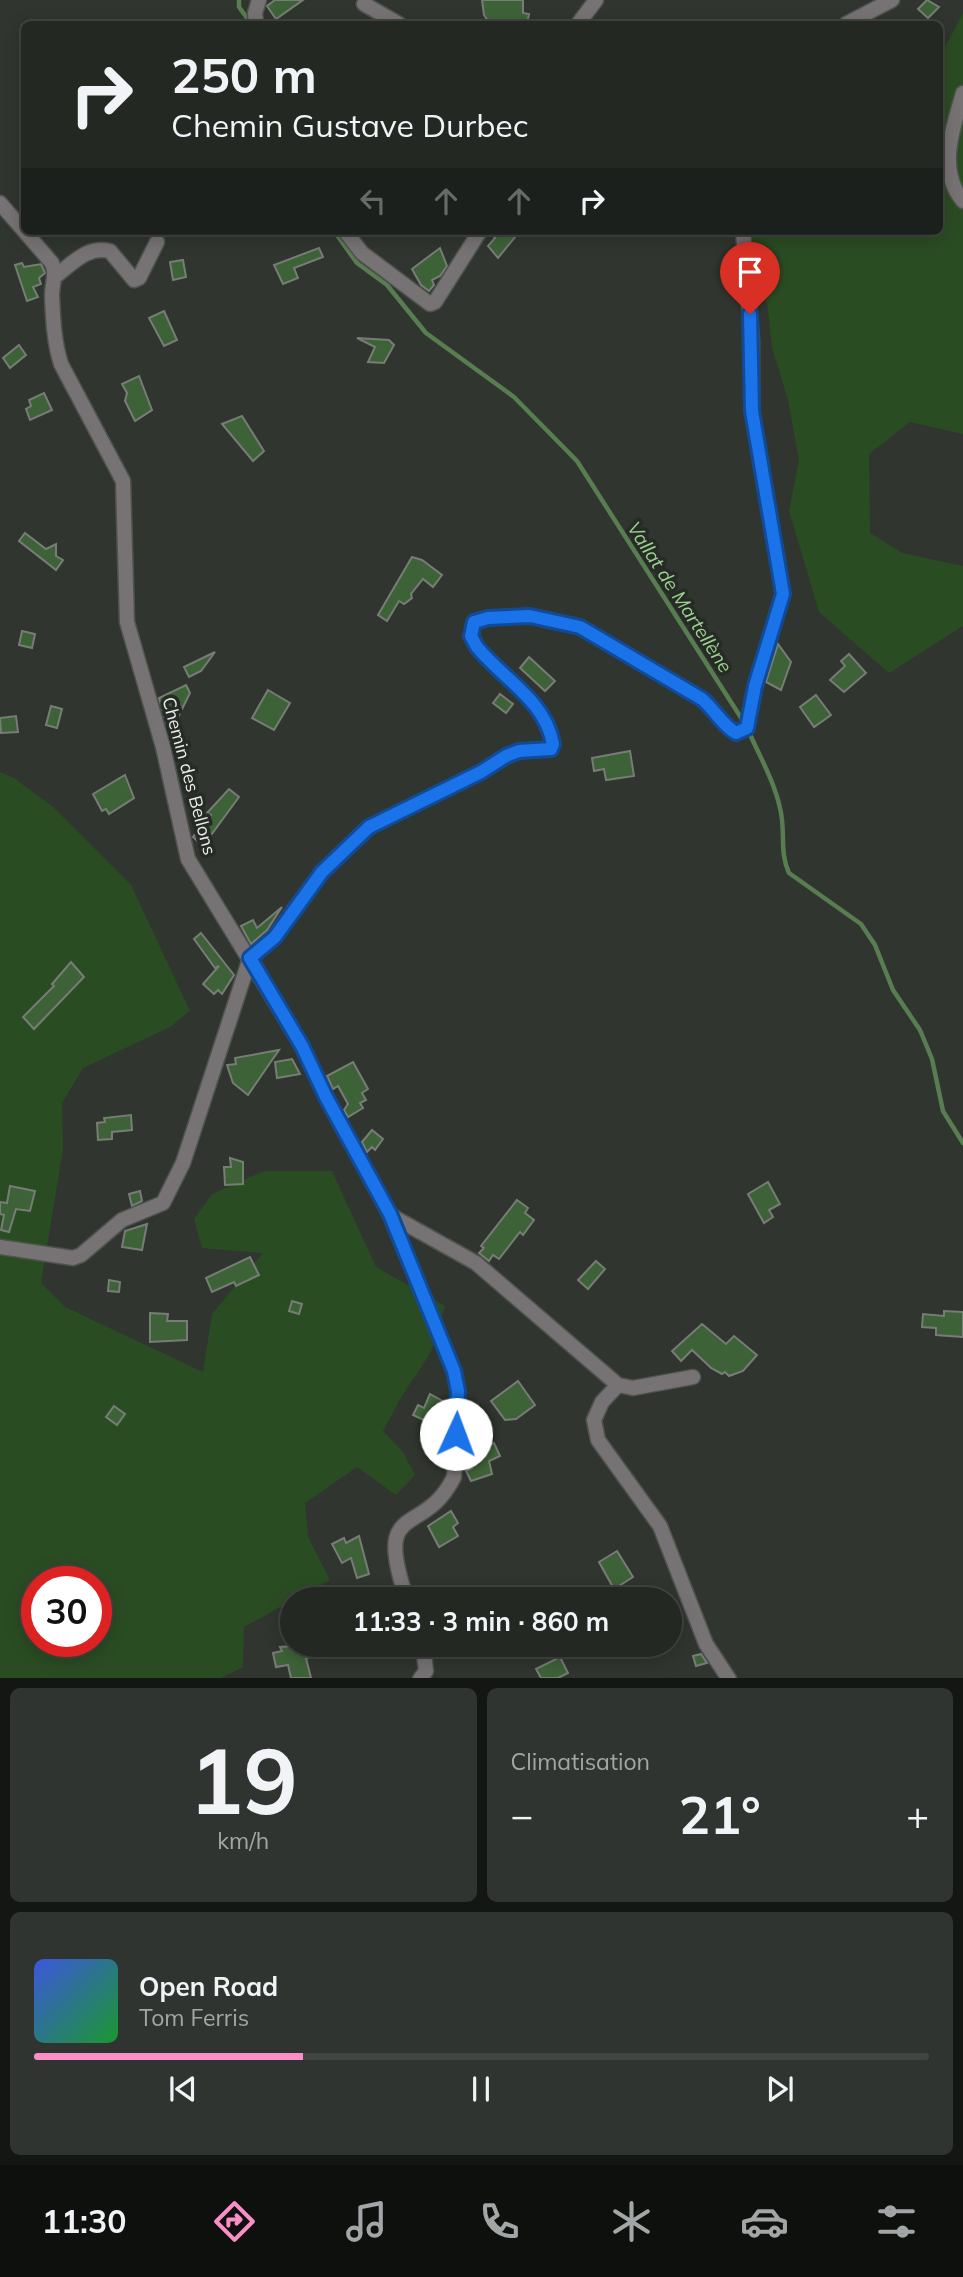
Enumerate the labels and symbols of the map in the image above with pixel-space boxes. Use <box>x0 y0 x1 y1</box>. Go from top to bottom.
pin <box>720 242 780 314</box>
water label: Vallat de Martellène <box>622 517 738 677</box>
street label: Chemin des Bellons <box>157 694 222 857</box>
position arrow <box>419 1397 493 1471</box>
speed limit sign: 30 <box>21 1566 112 1657</box>

